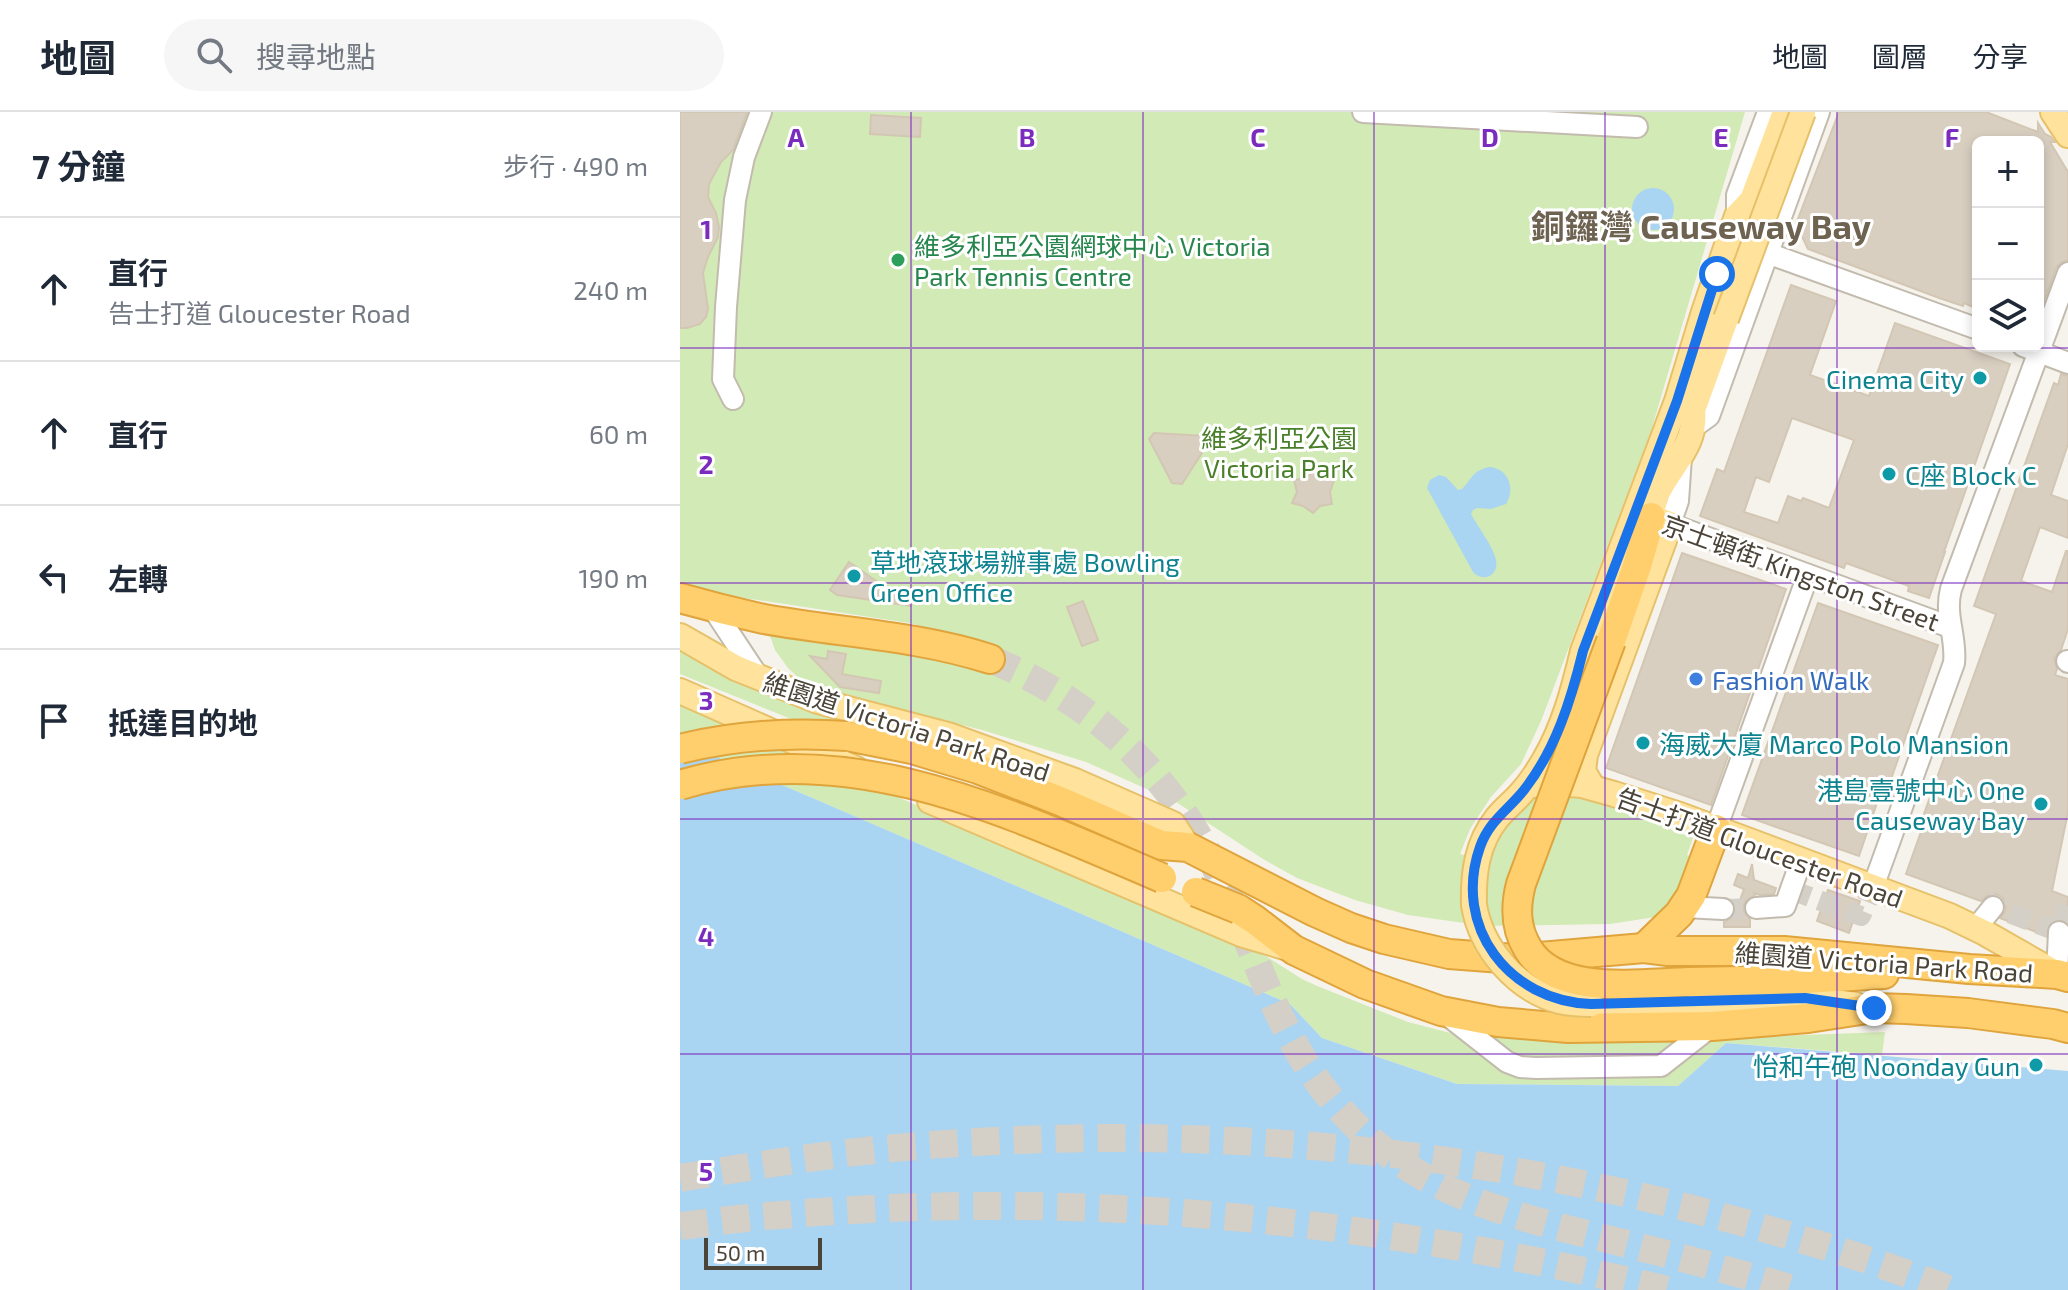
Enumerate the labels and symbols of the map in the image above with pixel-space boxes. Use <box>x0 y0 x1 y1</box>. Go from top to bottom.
text: A <box>788 121 805 152</box>
text: B <box>1019 121 1035 152</box>
text: C <box>1250 121 1266 152</box>
text: D <box>1481 121 1499 152</box>
text: E <box>1713 121 1729 152</box>
text: F <box>1945 121 1959 152</box>
district label: 銅鑼灣 Causeway Bay <box>1531 205 1871 247</box>
text: 1 <box>700 213 712 244</box>
place label: 維多利亞公園網球中心 Victoria Park Tennis Centre <box>914 230 1271 291</box>
marker: 維多利亞公園網球中心 Victoria Park Tennis Centre <box>889 251 907 269</box>
route start <box>1699 256 1735 292</box>
place label: Cinema City <box>1826 363 1964 394</box>
marker: Cinema City <box>1971 369 1989 387</box>
park label: 維多利亞公園 Victoria Park <box>1201 422 1357 483</box>
text: 2 <box>698 448 714 479</box>
place label: C座 Block C <box>1905 459 2037 490</box>
marker: C座 Block C <box>1880 465 1898 483</box>
street label: 京士頓街 Kingston Street <box>1658 507 1944 637</box>
place label: 草地滾球場辦事處 Bowling Green Office <box>870 546 1180 607</box>
marker: 草地滾球場辦事處 Bowling Green Office <box>845 567 863 585</box>
place label: Fashion Walk <box>1712 664 1869 695</box>
street label: 維園道 Victoria Park Road <box>760 665 1054 787</box>
marker: Fashion Walk <box>1687 670 1705 688</box>
text: 3 <box>699 684 713 715</box>
place label: 海威大廈 Marco Polo Mansion <box>1659 728 2009 759</box>
marker: 海威大廈 Marco Polo Mansion <box>1634 734 1652 752</box>
place label: 港島壹號中心 One Causeway Bay <box>1817 774 2025 835</box>
street label: 告士打道 Gloucester Road <box>1613 781 1907 913</box>
marker: 港島壹號中心 One Causeway Bay <box>2032 795 2050 813</box>
text: 4 <box>698 920 714 951</box>
street label: 維園道 Victoria Park Road <box>1734 936 2034 988</box>
route end <box>1856 990 1892 1026</box>
place label: 怡和午砲 Noonday Gun <box>1753 1050 2020 1081</box>
marker: 怡和午砲 Noonday Gun <box>2027 1056 2045 1074</box>
text: 5 <box>699 1155 713 1186</box>
scale bar <box>704 1234 822 1270</box>

